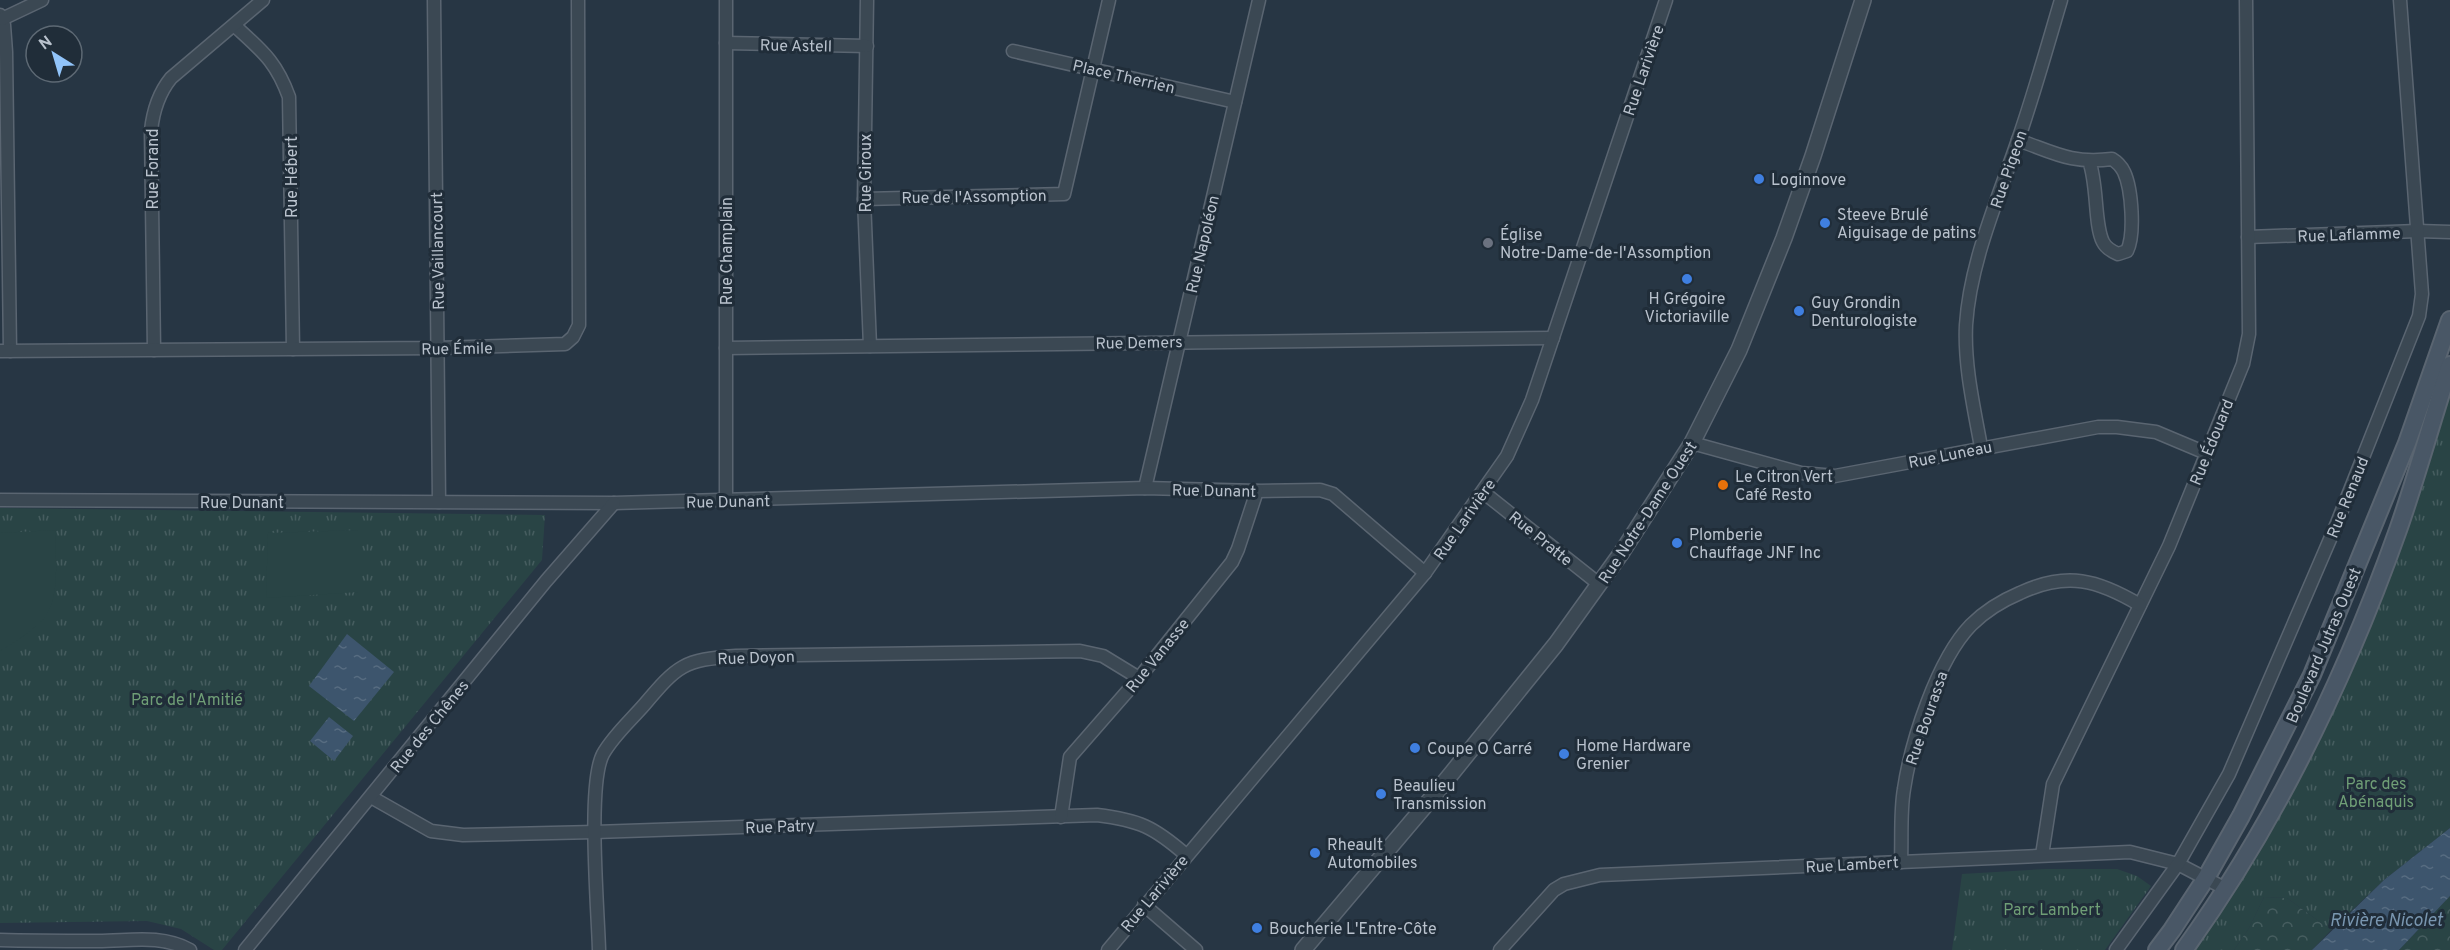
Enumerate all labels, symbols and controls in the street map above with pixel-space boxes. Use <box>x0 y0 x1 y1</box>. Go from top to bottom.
street label: Rue Larivière <box>1620 23 1670 119</box>
north arrow <box>24 24 84 84</box>
text: N <box>36 32 57 55</box>
street label: Rue Astell <box>760 36 832 58</box>
street label: Place Therrien <box>1071 56 1177 99</box>
street label: Rue Forand <box>144 128 164 210</box>
street label: Rue Pigeon <box>1987 128 2033 211</box>
street label: Rue Giroux <box>857 134 877 212</box>
street label: Rue Hébert <box>283 136 303 218</box>
place label: Loginnove <box>1771 171 1846 191</box>
marker: Loginnove <box>1752 172 1766 186</box>
street label: Rue de l'Assomption <box>901 187 1047 209</box>
street label: Rue Vaillancourt <box>428 192 450 310</box>
street label: Rue Napoléon <box>1183 193 1225 295</box>
street label: Rue Champlain <box>718 197 738 305</box>
place label: Steeve Brulé Aiguisage de patins <box>1837 206 1976 244</box>
marker: Steeve Brulé Aiguisage de patins <box>1818 216 1832 230</box>
place label: Église Notre-Dame-de-l'Assomption <box>1500 224 1711 264</box>
street label: Rue Laflamme <box>2297 224 2401 248</box>
marker: Église Notre-Dame-de-l'Assomption <box>1481 236 1495 250</box>
marker: H Grégoire Victoriaville <box>1680 272 1694 286</box>
place label: H Grégoire Victoriaville <box>1645 290 1729 328</box>
place label: Guy Grondin Denturologiste <box>1811 294 1917 332</box>
marker: Guy Grondin Denturologiste <box>1792 304 1806 318</box>
street label: Rue Demers <box>1095 333 1183 355</box>
street label: Rue Émile <box>421 337 493 361</box>
street label: Rue Édouard <box>2185 396 2239 489</box>
street label: Rue Notre-Dame Ouest <box>1595 438 1702 588</box>
street label: Rue Luneau <box>1907 438 1994 474</box>
street label: Rue Renaud <box>2323 454 2374 541</box>
place label: Le Citron Vert Café Resto <box>1735 468 1833 506</box>
street label: Rue Larivière <box>1430 476 1501 565</box>
marker: Le Citron Vert Café Resto <box>1716 478 1730 492</box>
street label: Rue Dunant <box>1172 481 1256 503</box>
street label: Rue Dunant <box>686 492 770 514</box>
street label: Rue Dunant <box>200 494 284 514</box>
street label: Rue Pratte <box>1504 508 1576 571</box>
place label: Plomberie Chauffage JNF Inc <box>1689 526 1821 564</box>
marker: Plomberie Chauffage JNF Inc <box>1670 536 1684 550</box>
street label: Boulevard Jutras Ouest <box>2283 565 2367 727</box>
street label: Rue Vanasse <box>1122 615 1195 698</box>
street label: Rue Doyon <box>717 648 795 670</box>
street label: Rue Bourassa <box>1902 669 1953 768</box>
street label: Rue des Chênes <box>387 677 474 778</box>
park label: Parc de l'Amitié <box>131 691 243 711</box>
place label: Home Hardware Grenier <box>1576 737 1691 775</box>
place label: Coupe O Carré <box>1427 740 1532 760</box>
marker: Coupe O Carré <box>1408 741 1422 755</box>
marker: Home Hardware Grenier <box>1557 747 1571 761</box>
park label: Parc des Abénaquis <box>2338 775 2414 813</box>
place label: Beaulieu Transmission <box>1393 777 1487 815</box>
marker: Beaulieu Transmission <box>1374 787 1388 801</box>
street label: Rue Patry <box>745 817 815 839</box>
place label: Rheault Automobiles <box>1327 836 1417 874</box>
marker: Rheault Automobiles <box>1308 846 1322 860</box>
street label: Rue Larivière <box>1117 852 1194 937</box>
street label: Rue Lambert <box>1805 854 1899 878</box>
park label: Parc Lambert <box>2003 901 2101 921</box>
water label: Rivière Nicolet <box>2329 910 2444 933</box>
place label: Boucherie L'Entre-Côte <box>1269 920 1437 940</box>
marker: Boucherie L'Entre-Côte <box>1250 921 1264 935</box>

